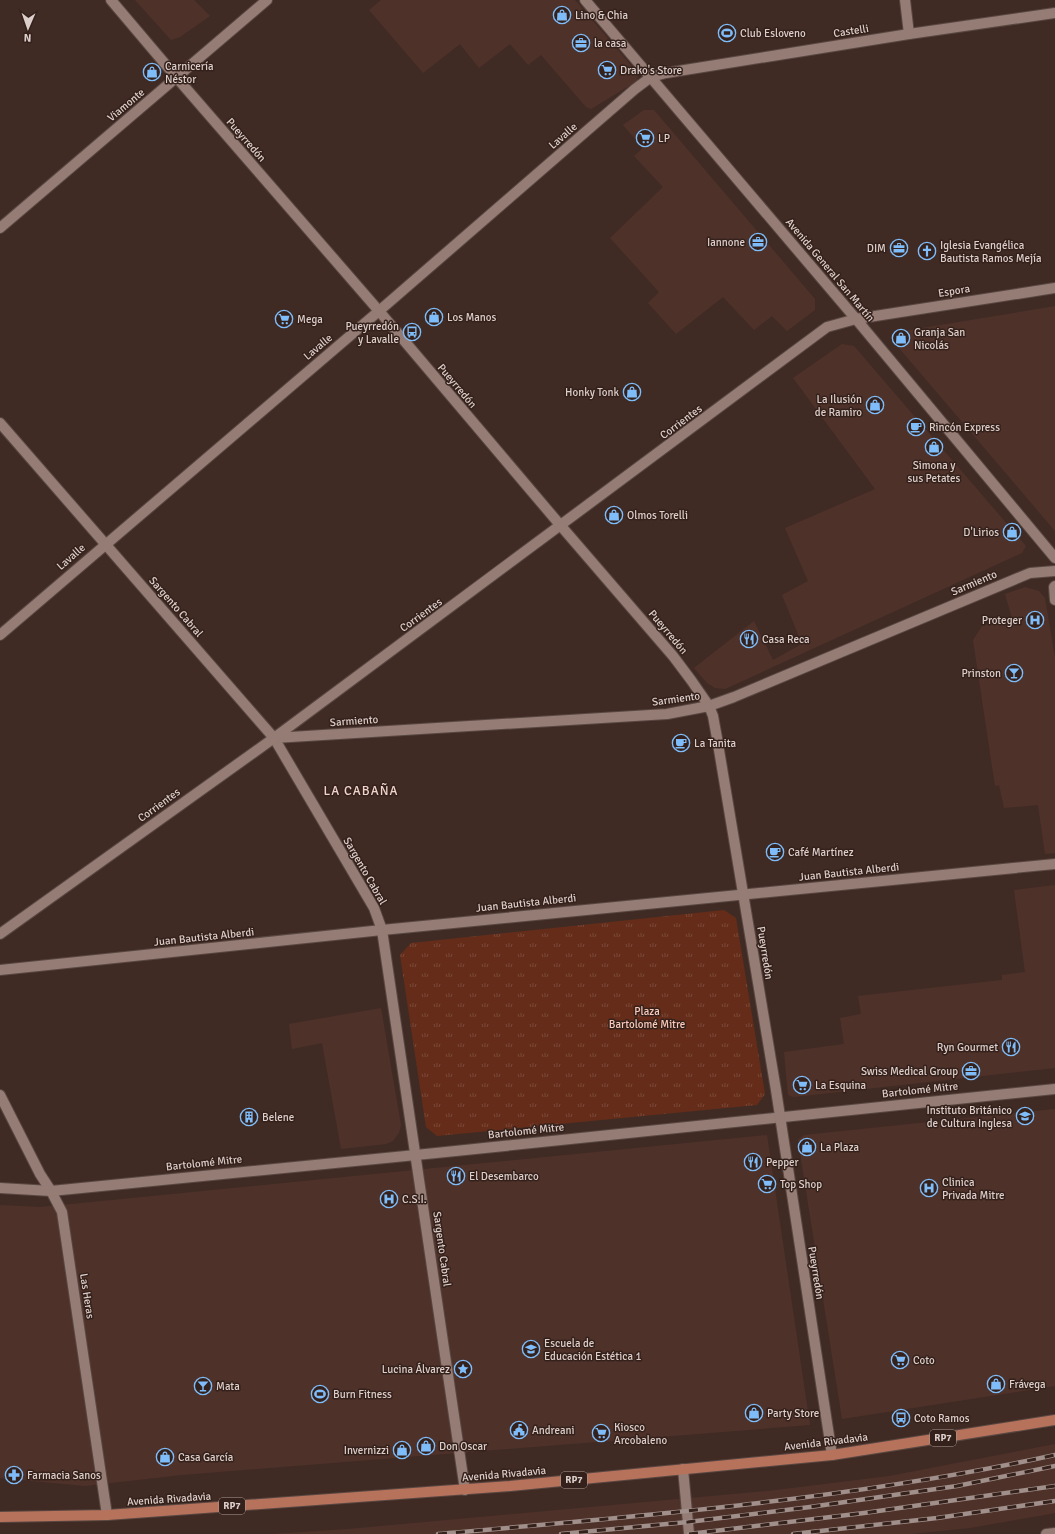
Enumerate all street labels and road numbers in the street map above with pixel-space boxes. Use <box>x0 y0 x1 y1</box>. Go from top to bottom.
street label: Castelli <box>832 22 870 40</box>
street label: Viamonte <box>105 86 147 124</box>
street label: Pueyrredón <box>224 116 268 164</box>
street label: Lavalle <box>546 120 580 152</box>
street label: Avenida General San Martín <box>783 216 877 324</box>
street label: Espora <box>937 282 971 300</box>
street label: Lavalle <box>301 331 335 363</box>
street label: Pueyrredón <box>435 361 479 411</box>
street label: Corrientes <box>657 402 705 442</box>
street label: Lavalle <box>54 541 88 573</box>
street label: Sarmiento <box>949 567 999 598</box>
street label: Sargento Cabral <box>146 574 206 640</box>
street label: Corrientes <box>397 595 445 635</box>
street label: Pueyrredón <box>646 607 690 657</box>
street label: Sarmiento <box>651 689 701 709</box>
street label: Sarmiento <box>329 713 379 729</box>
street label: Corrientes <box>135 785 183 825</box>
street label: Sargento Cabral <box>340 835 390 907</box>
street label: Juan Bautista Alberdi <box>798 860 900 884</box>
street label: Juan Bautista Alberdi <box>475 891 577 915</box>
street label: Juan Bautista Alberdi <box>153 925 255 949</box>
street label: Pueyrredón <box>754 926 776 980</box>
street label: Bartolomé Mitre <box>881 1080 959 1100</box>
street label: Bartolomé Mitre <box>487 1121 565 1141</box>
street label: Bartolomé Mitre <box>165 1153 243 1173</box>
street label: Sargento Cabral <box>430 1211 454 1287</box>
street label: Pueyrredón <box>805 1246 827 1300</box>
street label: Las Heras <box>77 1272 97 1320</box>
street label: Avenida Rivadavia <box>783 1430 869 1454</box>
road number: RP7 <box>930 1430 956 1446</box>
street label: Avenida Rivadavia <box>461 1464 547 1484</box>
road number: RP7 <box>561 1472 587 1488</box>
street label: Avenida Rivadavia <box>126 1490 212 1508</box>
road number: RP7 <box>219 1498 245 1514</box>

